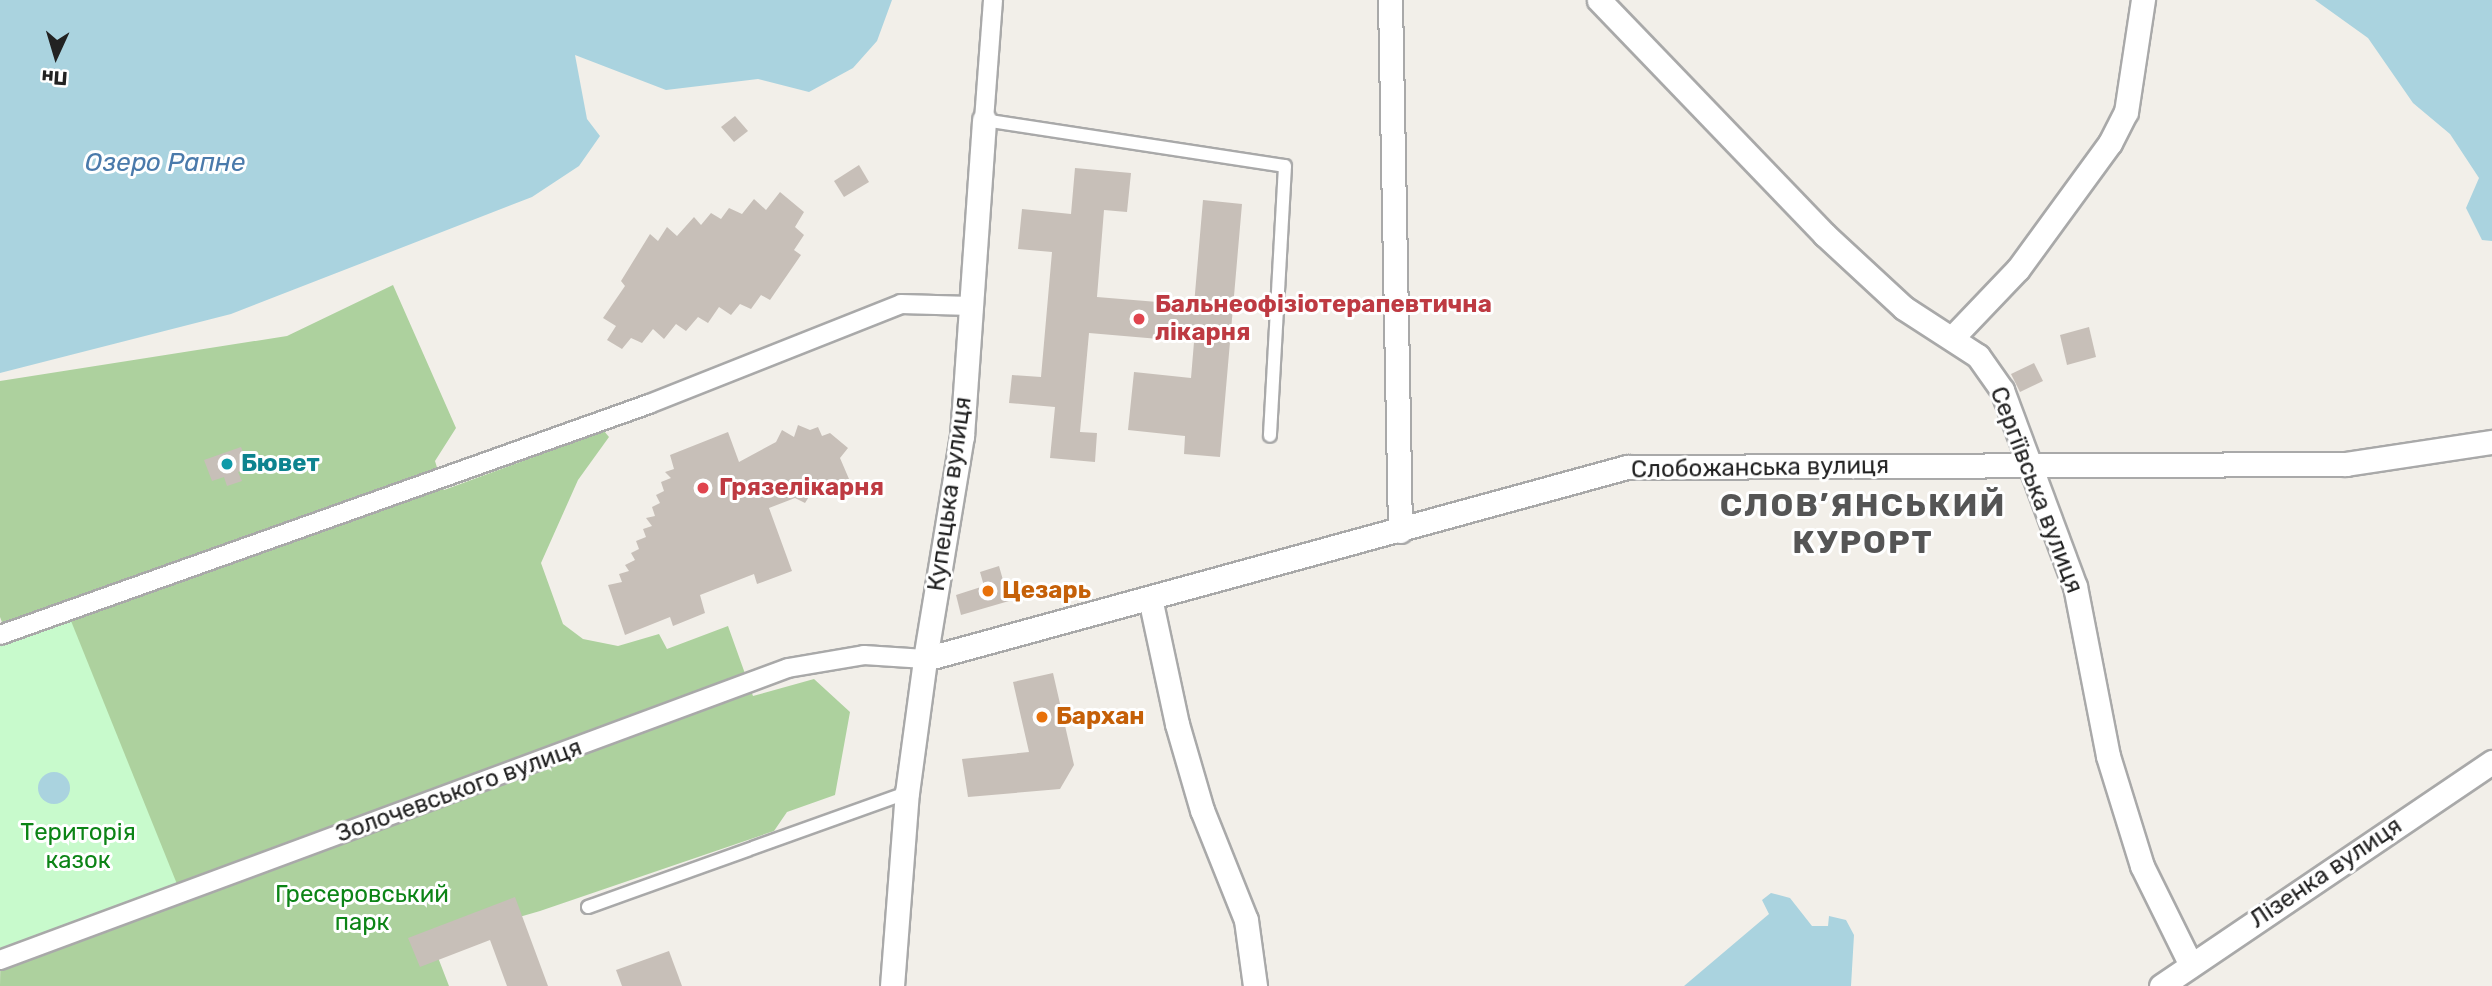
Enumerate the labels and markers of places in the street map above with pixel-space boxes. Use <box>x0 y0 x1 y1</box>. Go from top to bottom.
place label: Бальнеофізіотерапевтична лікарня <box>1155 291 1492 347</box>
marker: Бальнеофізіотерапевтична лікарня <box>1129 309 1149 329</box>
place label: Бювет <box>241 450 320 478</box>
marker: Бювет <box>219 456 235 472</box>
place label: Грязелікарня <box>719 474 884 502</box>
marker: Грязелікарня <box>693 478 713 498</box>
place label: Цезарь <box>1002 577 1091 605</box>
marker: Цезарь <box>980 583 996 599</box>
place label: Бархан <box>1056 703 1145 731</box>
marker: Бархан <box>1034 709 1050 725</box>

